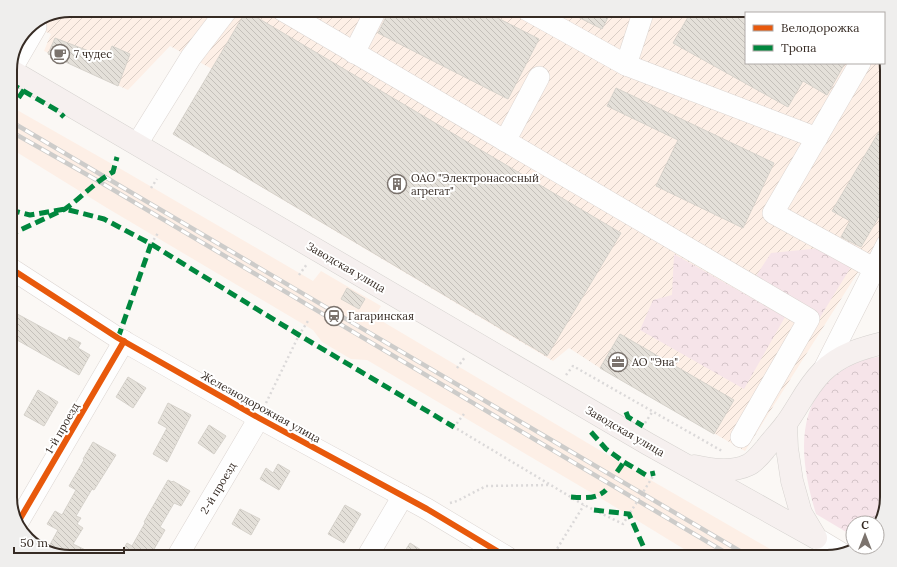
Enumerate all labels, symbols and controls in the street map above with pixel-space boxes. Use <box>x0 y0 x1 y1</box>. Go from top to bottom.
legend <box>745 12 885 64</box>
text: Велодорожка <box>781 20 859 35</box>
text: Тропа <box>781 40 816 55</box>
cafe icon: 7 чудес <box>49 43 71 65</box>
place label: 7 чудес <box>74 47 112 61</box>
place label: ОАО "Электронасосный агрегат" <box>411 171 539 198</box>
building icon: ОАО "Электронасосный агрегат" <box>386 173 408 195</box>
street label: Заводская улица <box>304 239 388 295</box>
station icon: Гагаринская <box>323 305 345 327</box>
place label: Гагаринская <box>348 309 414 323</box>
office icon: АО "Эна" <box>607 351 629 373</box>
place label: АО "Эна" <box>631 355 678 369</box>
street label: Железнодорожная улица <box>199 368 324 446</box>
street label: 1-й проезд <box>42 400 82 456</box>
street label: Заводская улица <box>583 403 667 459</box>
street label: 2-й проезд <box>197 459 239 517</box>
north arrow <box>845 515 885 555</box>
text: С <box>861 518 869 532</box>
scale bar <box>14 529 124 555</box>
text: 50 m <box>20 535 48 550</box>

